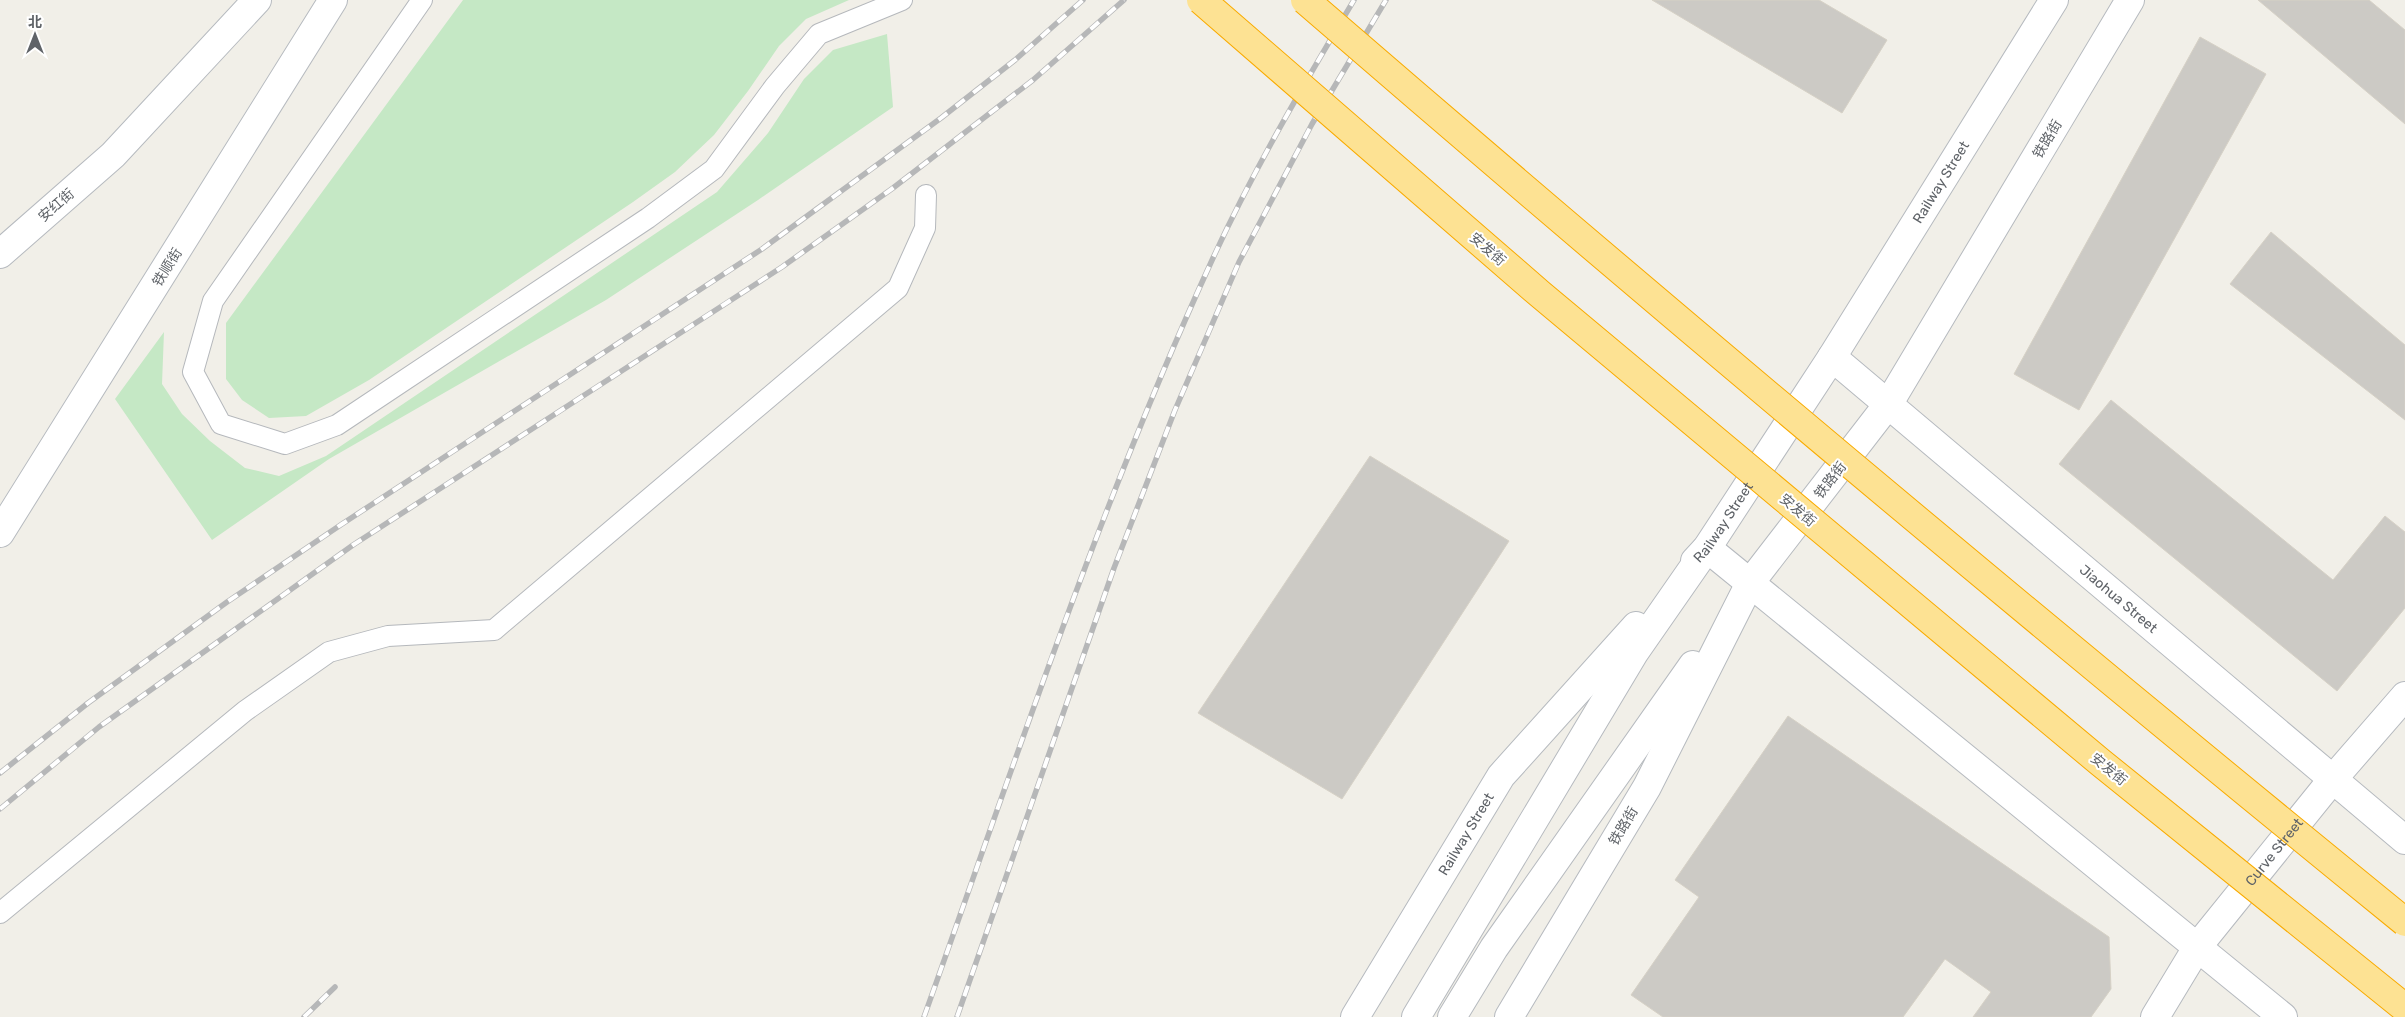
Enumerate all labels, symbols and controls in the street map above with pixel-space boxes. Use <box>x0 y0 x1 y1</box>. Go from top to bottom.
north arrow <box>10 10 60 60</box>
text: 北 <box>28 14 42 31</box>
street label: 铁路街 <box>2029 117 2066 162</box>
street label: Railway Street <box>1909 138 1973 227</box>
street label: 安红街 <box>35 185 78 226</box>
street label: 安发街 <box>1466 229 1509 270</box>
street label: 铁顺街 <box>149 245 186 290</box>
street label: 铁路街 <box>1811 459 1850 502</box>
street label: Railway Street <box>1690 479 1757 566</box>
street label: 安发街 <box>1776 490 1819 530</box>
street label: Jiaohua Street <box>2076 561 2161 637</box>
street label: 安发街 <box>2087 750 2130 789</box>
street label: Railway Street <box>1435 789 1498 879</box>
street label: 铁路街 <box>1605 804 1642 849</box>
street label: Curve Street <box>2242 814 2307 890</box>

